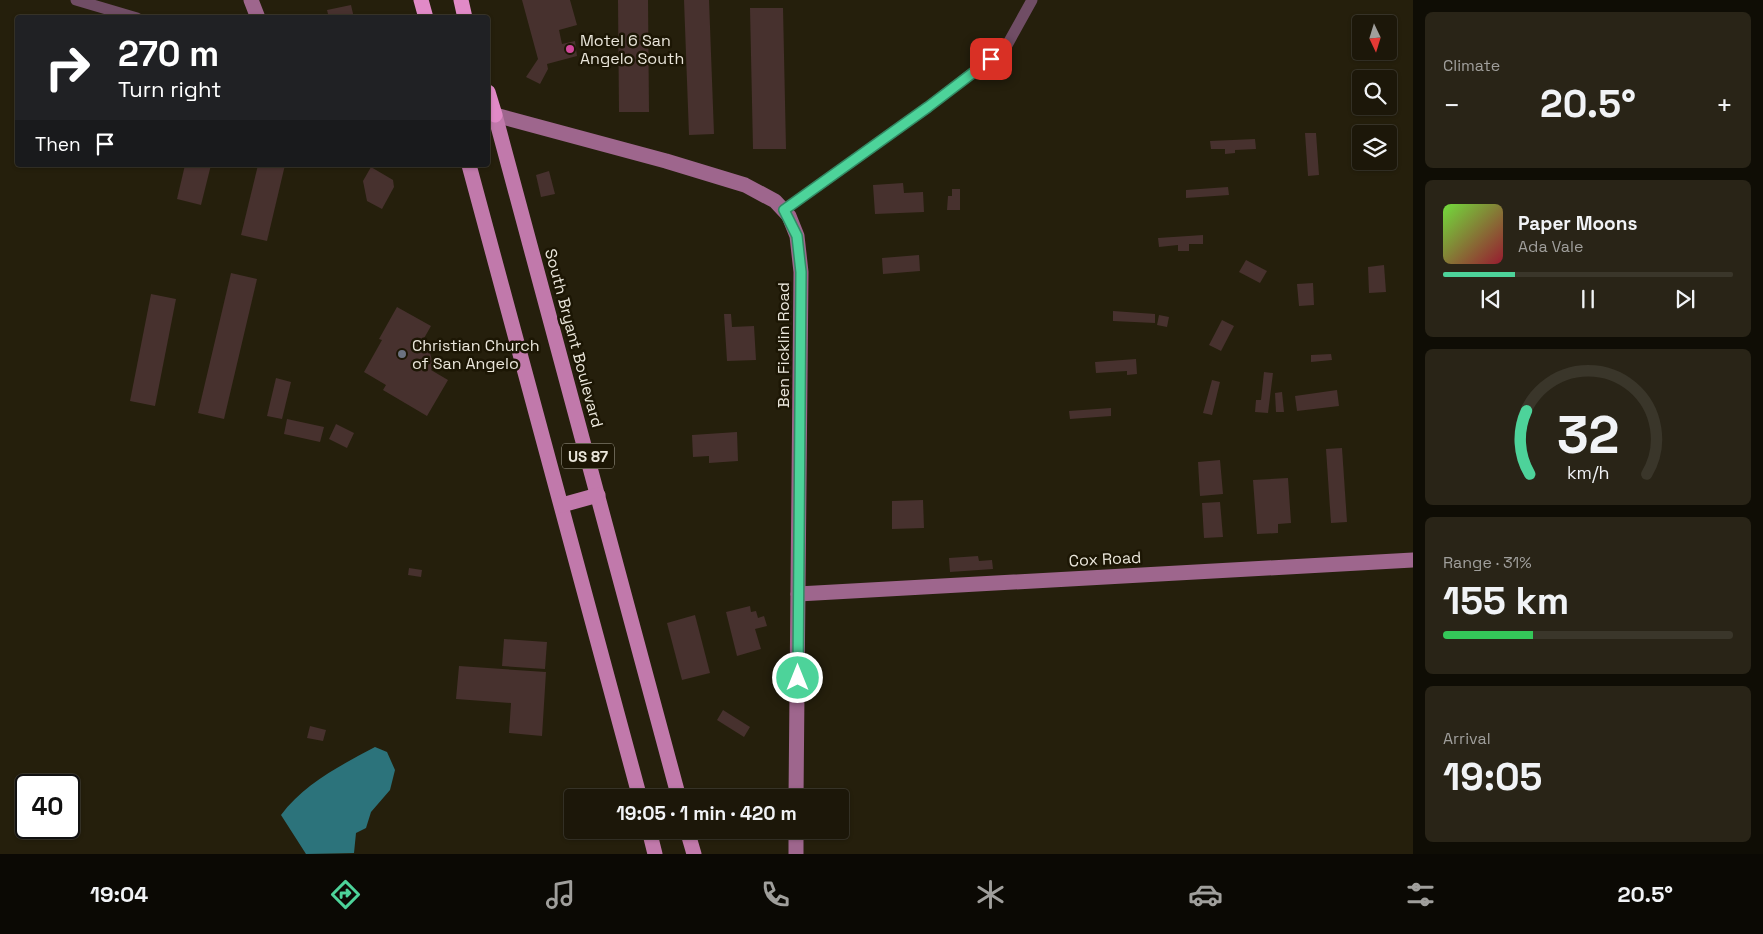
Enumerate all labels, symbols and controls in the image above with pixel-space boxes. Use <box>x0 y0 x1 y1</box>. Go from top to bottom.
north arrow <box>1352 15 1398 60</box>
map controls <box>1352 15 1397 170</box>
place label: Motel 6 San Angelo South <box>580 30 684 69</box>
text: 270 m <box>118 32 219 76</box>
icon: right <box>35 35 100 100</box>
pin <box>970 38 1012 80</box>
marker: Motel 6 San Angelo South <box>564 43 576 55</box>
icon: arrive <box>977 45 1005 73</box>
text: Climate <box>1443 55 1500 76</box>
button: search <box>1352 70 1397 115</box>
text: Turn right <box>118 75 221 103</box>
text: 20.5° <box>1540 80 1636 128</box>
text: − <box>1443 87 1460 123</box>
text: + <box>1716 87 1733 123</box>
button: layers <box>1352 125 1397 170</box>
icon: arrive <box>91 130 119 158</box>
text: Then <box>35 132 81 157</box>
text: Paper Moons <box>1518 211 1637 236</box>
text: Ada Vale <box>1518 236 1583 257</box>
street label: South Bryant Boulevard <box>540 246 608 430</box>
street label: Ben Ficklin Road <box>773 282 794 408</box>
icon: previous <box>1477 285 1505 313</box>
icon: pause <box>1574 285 1602 313</box>
icon: next <box>1671 285 1699 313</box>
place label: Christian Church of San Angelo <box>412 335 540 374</box>
marker: Christian Church of San Angelo <box>396 348 408 360</box>
text: 32 <box>1557 402 1619 468</box>
road number: US 87 <box>562 444 614 468</box>
text: km/h <box>1567 461 1609 484</box>
street label: Cox Road <box>1068 547 1142 571</box>
text: Range · 31% <box>1443 552 1532 573</box>
text: 155 km <box>1443 577 1569 625</box>
position arrow <box>771 651 823 703</box>
text: Arrival <box>1443 728 1491 749</box>
text: 19:05 <box>1443 753 1542 801</box>
speed limit sign: 40 <box>15 774 80 839</box>
text: 19:05 · 1 min · 420 m <box>616 801 797 826</box>
icon: directions <box>328 877 363 912</box>
icon: music <box>543 877 578 912</box>
icon: phone <box>758 877 793 912</box>
icon: climate <box>973 877 1008 912</box>
icon: car <box>1188 877 1223 912</box>
icon: filters <box>1403 877 1438 912</box>
text: 19:04 <box>90 880 148 908</box>
text: 20.5° <box>1618 880 1673 908</box>

